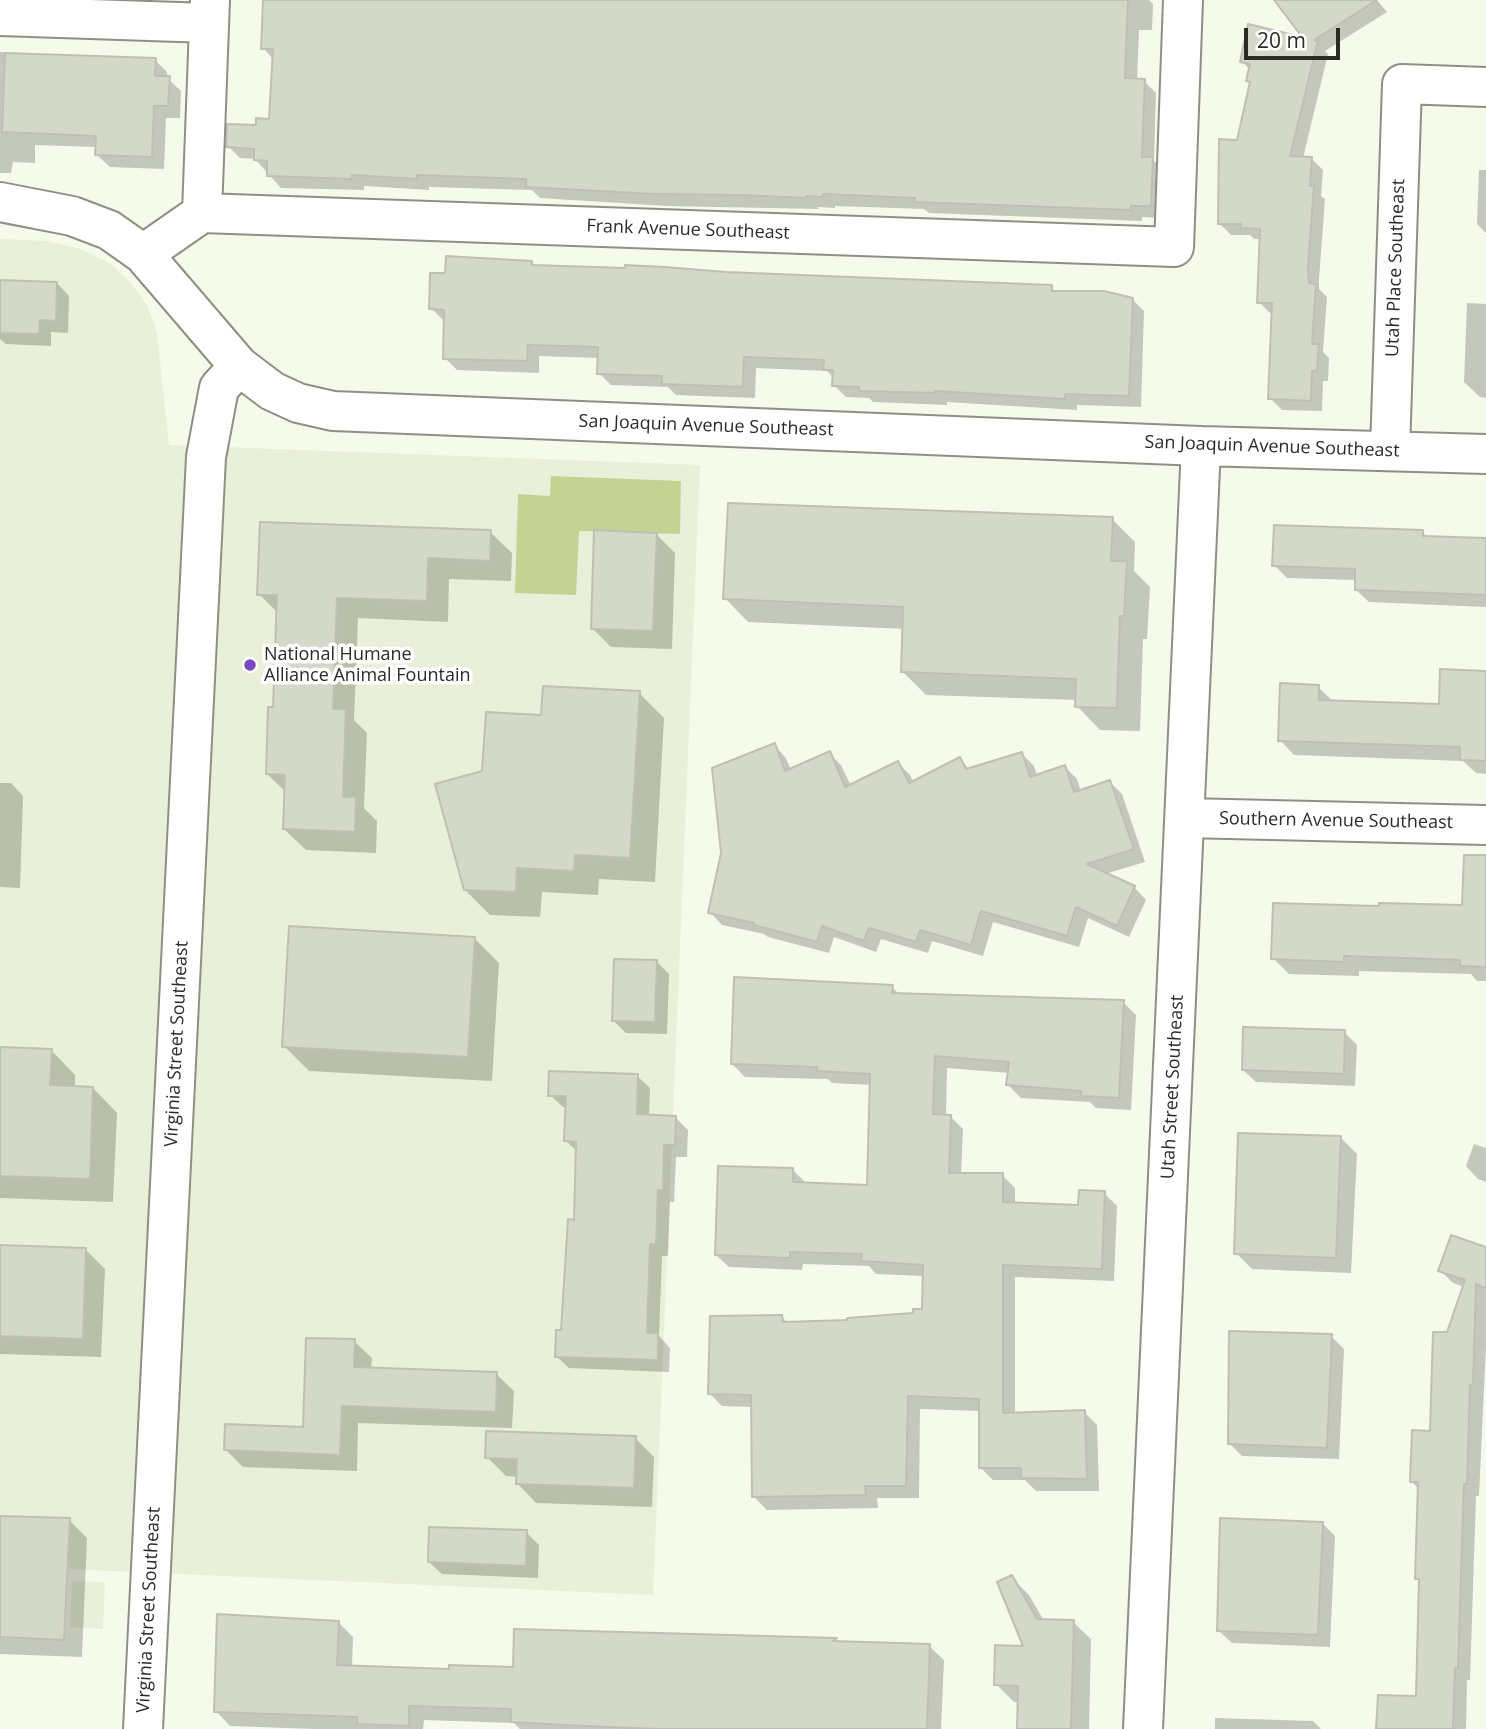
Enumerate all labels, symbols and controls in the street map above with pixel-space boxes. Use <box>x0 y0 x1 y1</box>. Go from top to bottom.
scale bar <box>1248 14 1344 58</box>
text: 20 m <box>1257 26 1306 54</box>
street label: Utah Place Southeast <box>1382 179 1410 357</box>
street label: Frank Avenue Southeast <box>586 216 790 244</box>
street label: San Joaquin Avenue Southeast <box>578 411 834 441</box>
street label: San Joaquin Avenue Southeast <box>1144 432 1400 462</box>
place label: National Humane Alliance Animal Fountain <box>264 644 471 686</box>
marker: National Humane Alliance Animal Fountain <box>242 657 258 673</box>
street label: Southern Avenue Southeast <box>1219 808 1453 834</box>
street label: Virginia Street Southeast <box>161 940 193 1148</box>
street label: Utah Street Southeast <box>1157 994 1189 1180</box>
street label: Virginia Street Southeast <box>133 1506 165 1714</box>

